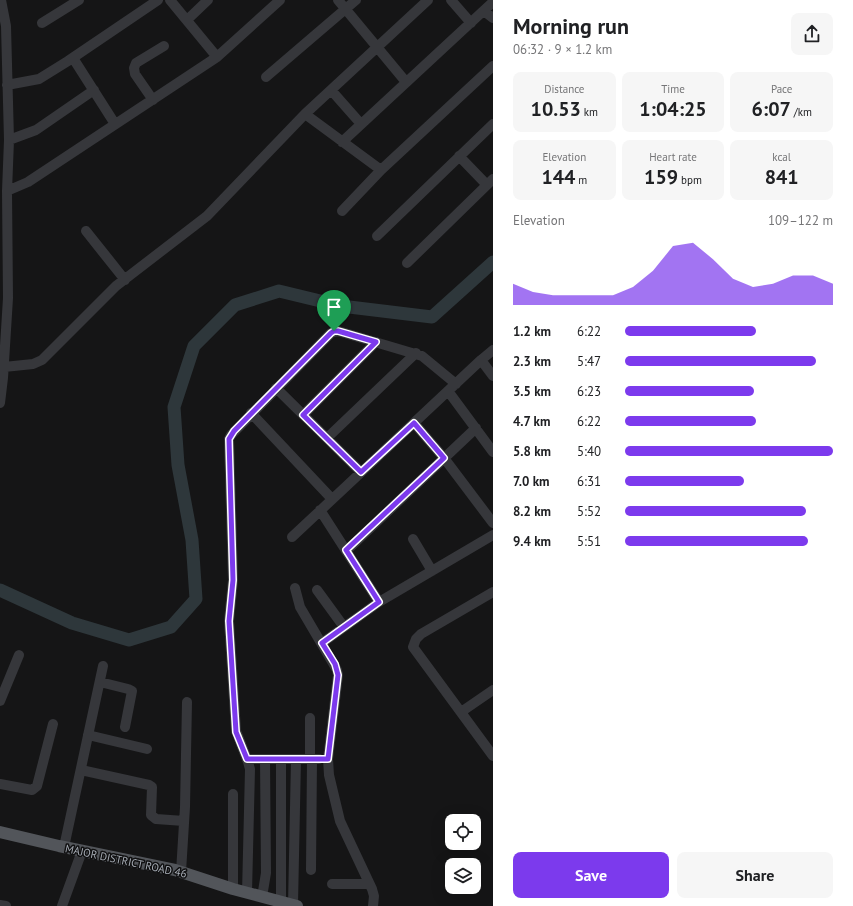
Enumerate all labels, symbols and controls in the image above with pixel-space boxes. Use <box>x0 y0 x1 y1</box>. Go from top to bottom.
text: Morning run <box>513 12 629 40</box>
button: share <box>791 13 833 55</box>
text: 06:32 · 9 × 1.2 km <box>513 41 612 58</box>
text: Distance <box>544 82 584 96</box>
text: Time <box>661 82 685 96</box>
text: Pace <box>771 82 792 96</box>
text: 10.53 <box>531 96 581 122</box>
text: 1:04:25 <box>639 96 707 122</box>
text: 6:07 <box>751 96 791 122</box>
text: km <box>581 105 598 119</box>
text: /km <box>791 105 812 119</box>
text: Elevation <box>542 150 586 164</box>
text: Heart rate <box>649 150 697 164</box>
text: kcal <box>772 150 791 164</box>
text: 144 <box>541 164 575 190</box>
text: 159 <box>644 164 678 190</box>
text: 841 <box>765 164 799 190</box>
text: m <box>575 173 587 187</box>
text: bpm <box>678 173 702 187</box>
text: Elevation <box>513 212 565 229</box>
text: 109–122 m <box>768 212 833 229</box>
pin <box>317 290 351 331</box>
icon: arrive <box>323 296 345 318</box>
text: 1.2 km <box>513 323 551 340</box>
text: 6:22 <box>577 323 601 340</box>
text: 2.3 km <box>513 353 551 370</box>
text: 5:47 <box>577 353 601 370</box>
text: 3.5 km <box>513 383 551 400</box>
text: 6:23 <box>577 383 601 400</box>
text: 4.7 km <box>513 413 550 430</box>
text: 6:22 <box>577 413 601 430</box>
text: 5.8 km <box>513 443 551 460</box>
text: 5:40 <box>577 443 601 460</box>
text: 7.0 km <box>513 473 550 490</box>
text: 6:31 <box>577 473 601 490</box>
text: 8.2 km <box>513 503 551 520</box>
text: 5:52 <box>577 503 601 520</box>
text: 9.4 km <box>513 533 551 550</box>
text: 5:51 <box>577 533 601 550</box>
map controls <box>445 814 481 894</box>
button: locate <box>445 814 481 850</box>
street label: MAJOR DISTRICT ROAD 46 <box>64 841 188 881</box>
button: Save <box>513 852 669 898</box>
button: Share <box>677 852 833 898</box>
button: layers <box>445 858 481 894</box>

